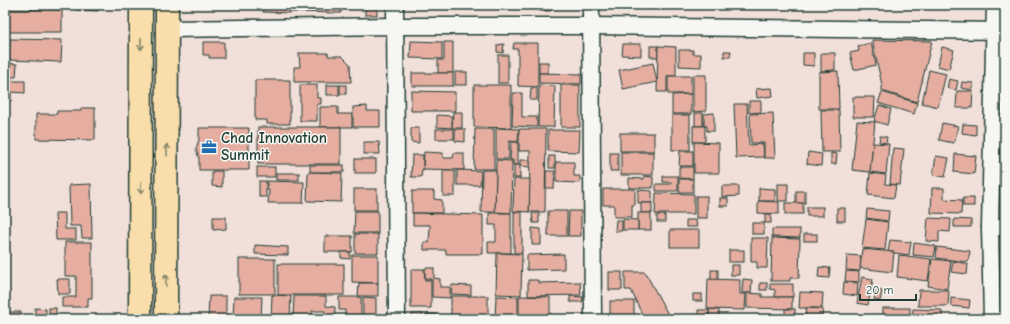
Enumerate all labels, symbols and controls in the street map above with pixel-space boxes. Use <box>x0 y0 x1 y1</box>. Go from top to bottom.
one-way arrow <box>137 37 145 50</box>
place label: Chad Innovation Summit <box>221 129 327 164</box>
office icon: Chad Innovation Summit <box>200 138 218 156</box>
one-way arrow <box>163 144 171 157</box>
one-way arrow <box>137 181 145 194</box>
one-way arrow <box>162 274 170 287</box>
scale bar <box>860 276 916 302</box>
text: 20 m <box>866 283 894 297</box>

